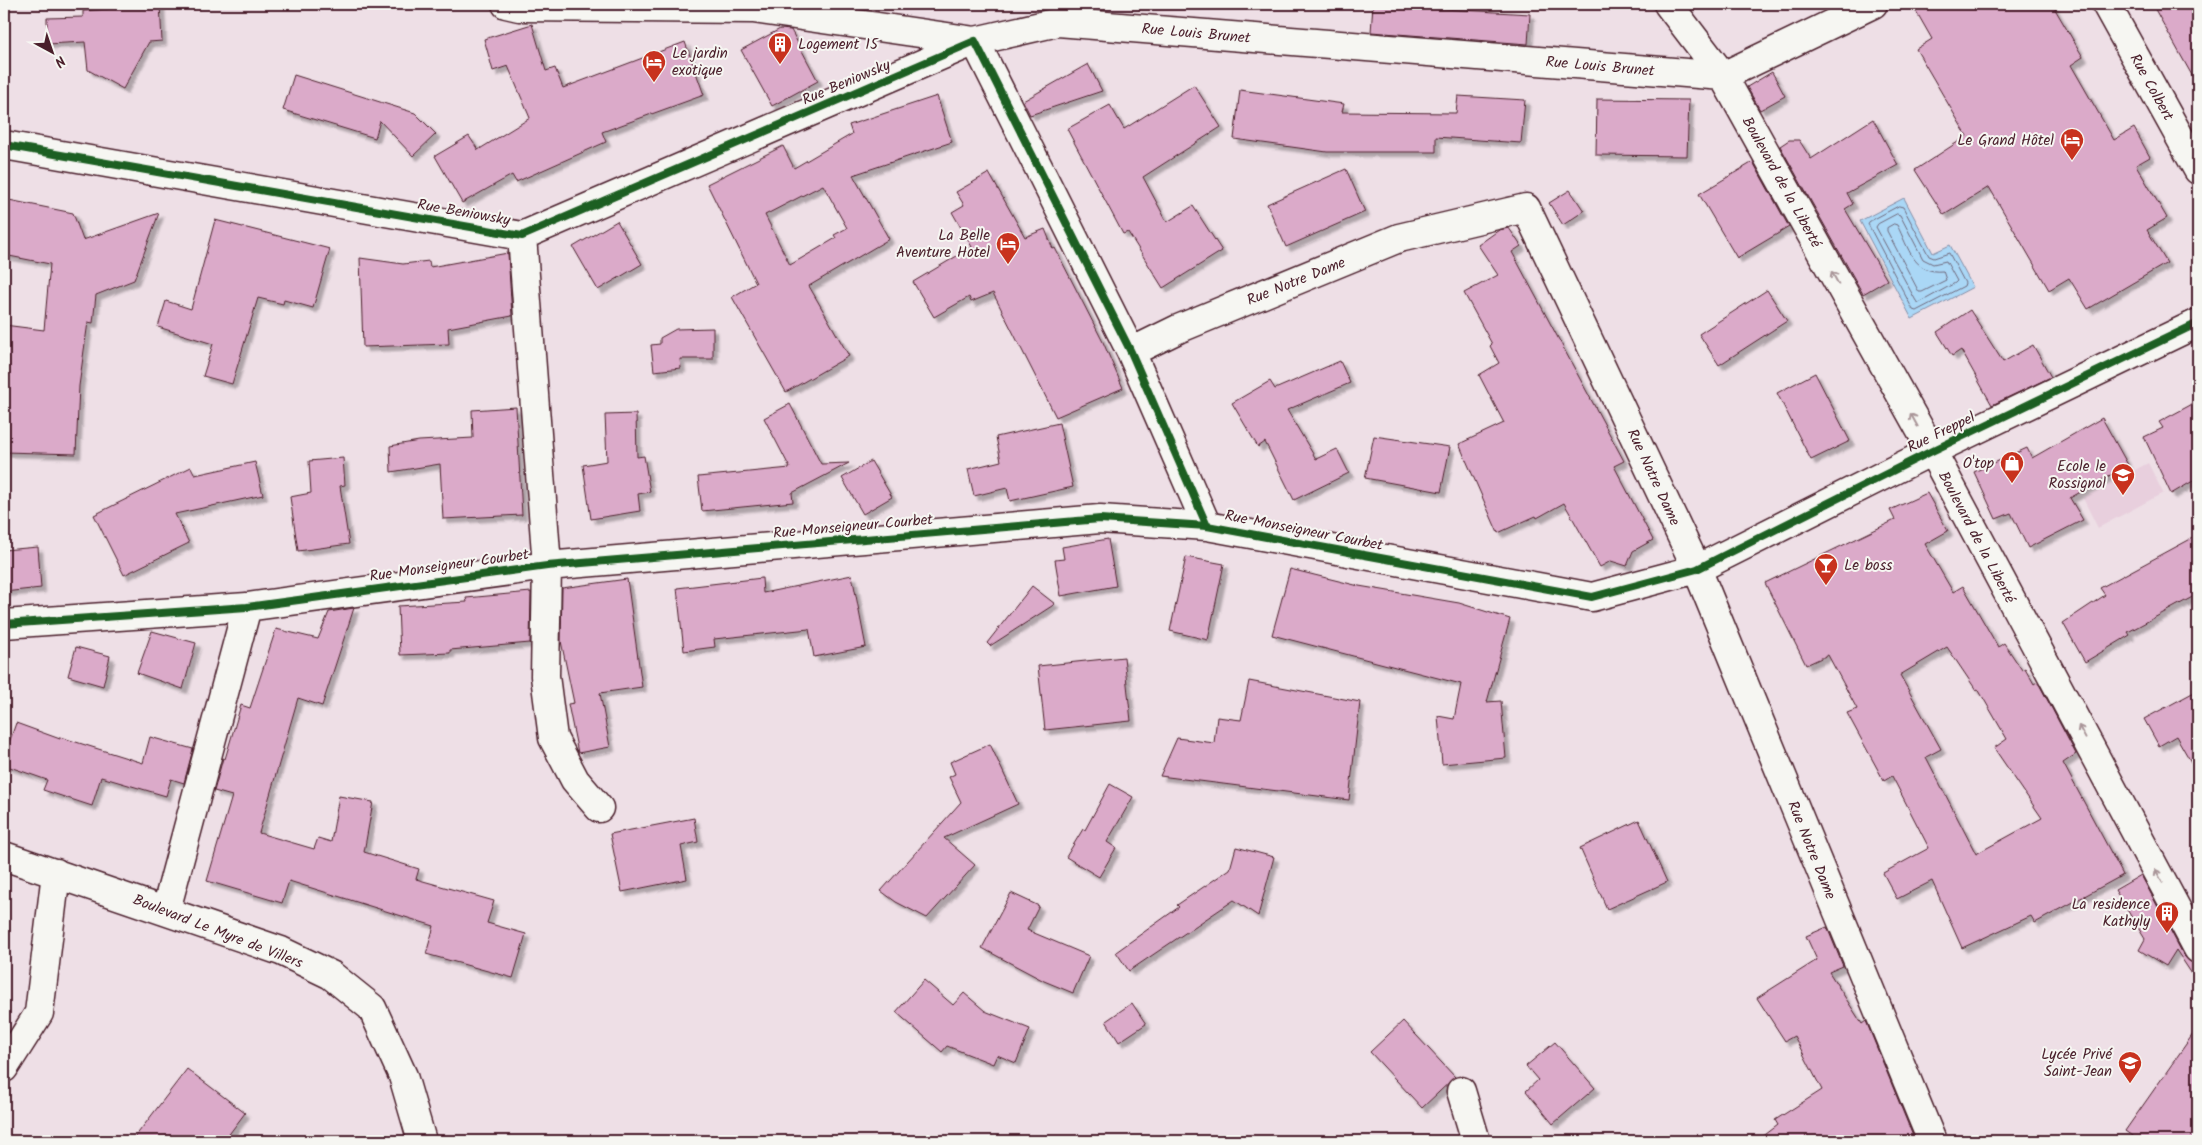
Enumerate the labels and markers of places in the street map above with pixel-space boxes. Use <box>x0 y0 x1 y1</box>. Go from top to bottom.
building icon: Logement 15 <box>767 31 793 65</box>
place label: Logement 15 <box>798 33 879 57</box>
place label: Le jardin exotique <box>672 42 728 83</box>
hotel icon: Le jardin exotique <box>641 49 667 83</box>
hotel icon: Le Grand Hôtel <box>2059 127 2085 161</box>
place label: Le Grand Hôtel <box>1957 129 2054 153</box>
place label: La Belle Aventure Hotel <box>896 224 990 265</box>
hotel icon: La Belle Aventure Hotel <box>995 231 1021 265</box>
shop icon: O'top <box>1999 450 2025 484</box>
place label: O'top <box>1963 452 1994 476</box>
place label: Ecole le Rossignol <box>2049 455 2106 496</box>
school or university icon: Ecole le Rossignol <box>2110 462 2136 496</box>
bar icon: Le boss <box>1813 552 1839 586</box>
place label: Le boss <box>1844 554 1893 578</box>
place label: La residence Kathyly <box>2071 893 2151 934</box>
building icon: La residence Kathyly <box>2154 900 2180 934</box>
place label: Lycée Privé Saint-Jean <box>2041 1043 2113 1084</box>
school or university icon: Lycée Privé Saint-Jean <box>2117 1050 2143 1084</box>

